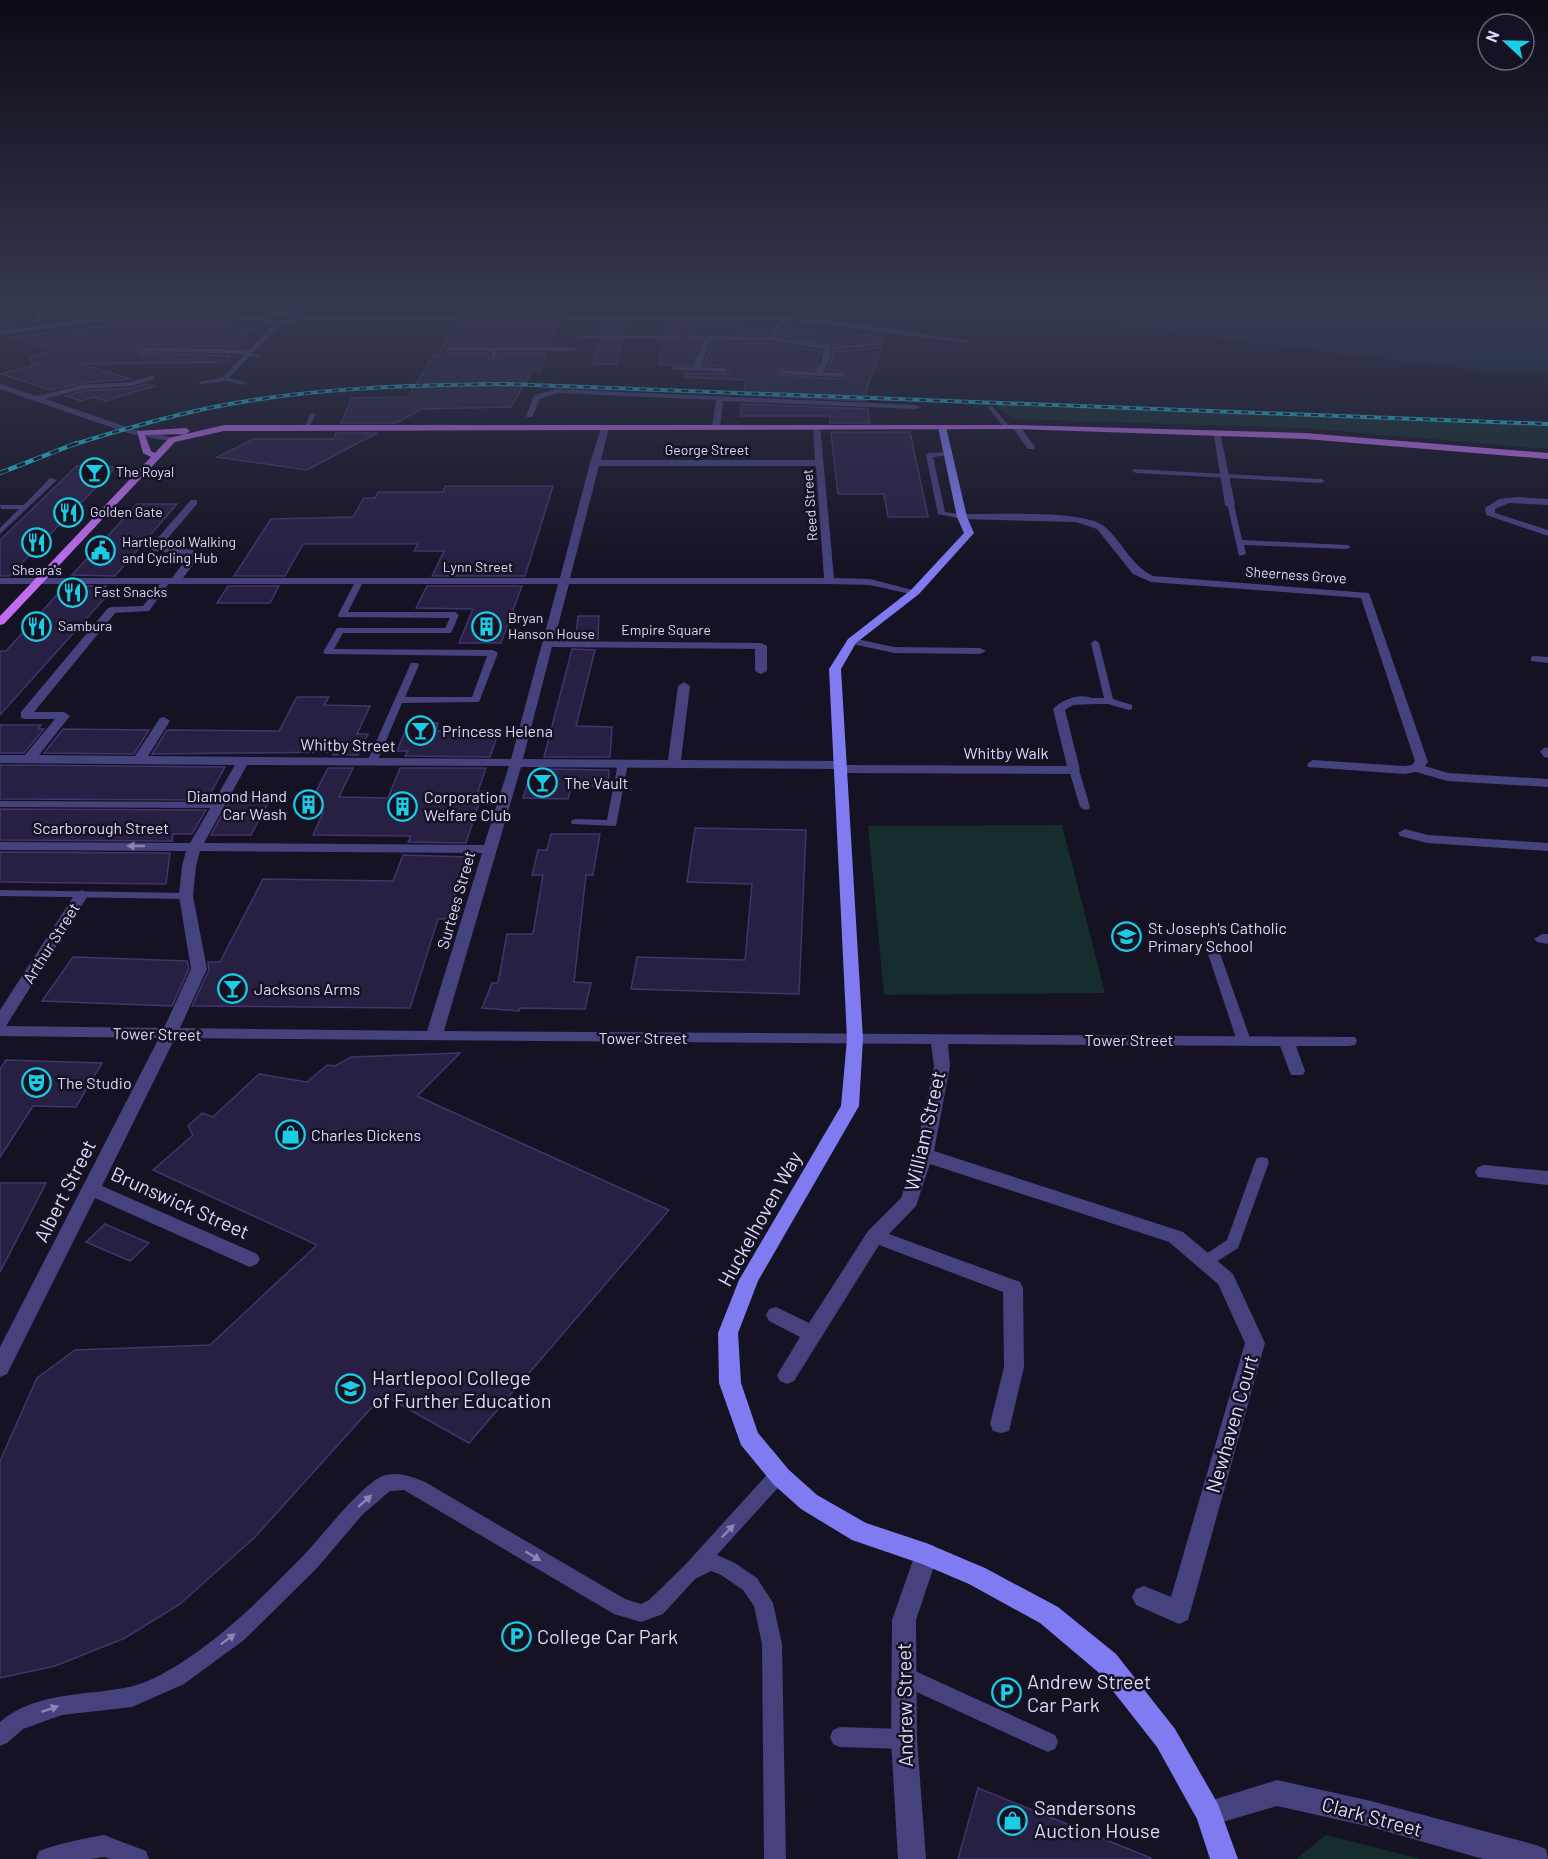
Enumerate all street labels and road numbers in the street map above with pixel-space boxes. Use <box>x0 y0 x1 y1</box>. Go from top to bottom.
street label: George Street <box>665 441 749 458</box>
street label: Reed Street <box>799 468 820 542</box>
street label: Lynn Street <box>443 558 513 575</box>
street label: Sheerness Grove <box>1245 562 1347 587</box>
street label: Empire Square <box>621 621 711 638</box>
street label: Whitby Street <box>300 734 396 755</box>
street label: Whitby Walk <box>964 743 1048 762</box>
street label: Scarborough Street <box>33 818 169 837</box>
street label: Surtees Street <box>432 849 479 951</box>
street label: Arthur Street <box>18 899 83 987</box>
street label: Tower Street <box>112 1023 202 1044</box>
street label: Tower Street <box>599 1028 687 1047</box>
street label: Tower Street <box>1085 1030 1173 1049</box>
street label: William Street <box>899 1068 949 1193</box>
street label: Albert Street <box>28 1135 100 1246</box>
street label: Huckelhoven Way <box>712 1147 806 1290</box>
street label: Brunswick Street <box>108 1161 253 1243</box>
street label: Newhaven Court <box>1200 1352 1262 1495</box>
street label: Andrew Street <box>891 1643 917 1767</box>
street label: Clark Street <box>1319 1791 1425 1841</box>

